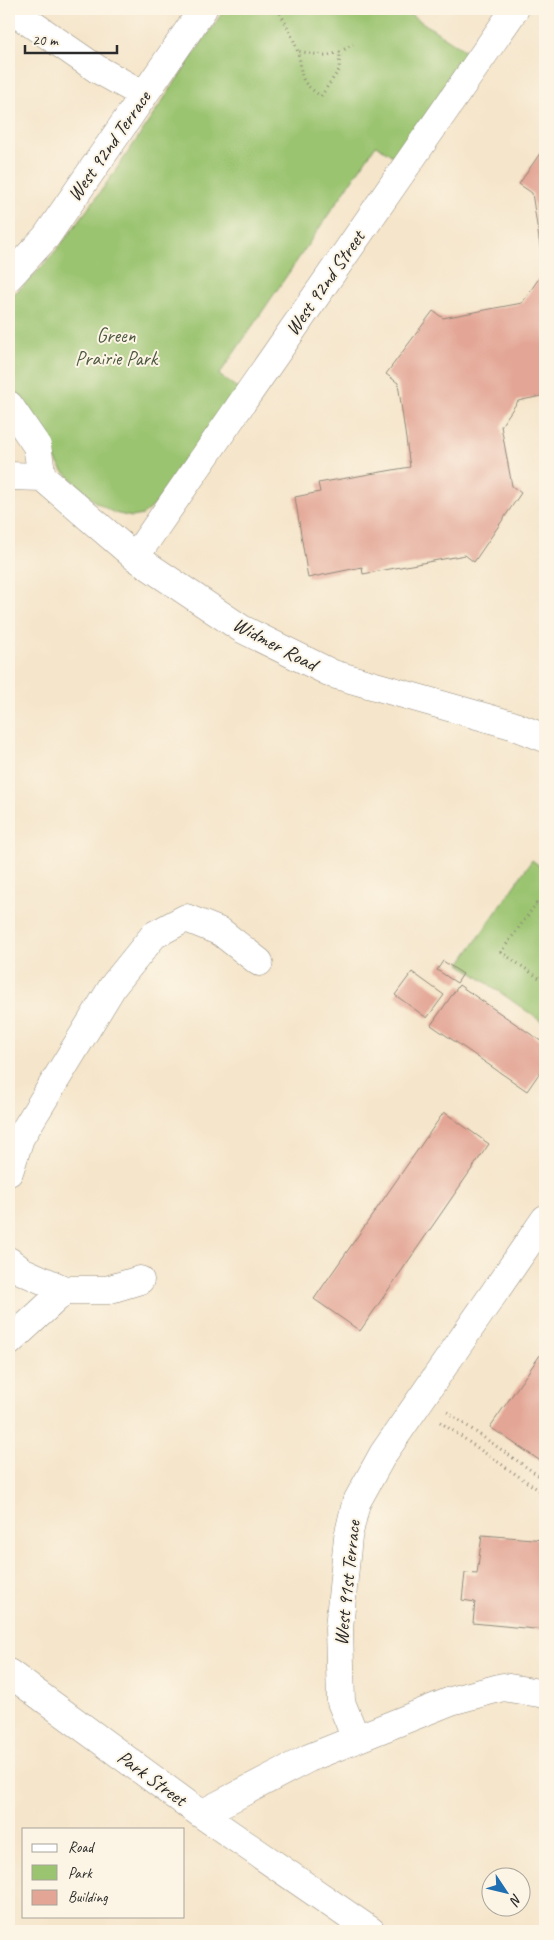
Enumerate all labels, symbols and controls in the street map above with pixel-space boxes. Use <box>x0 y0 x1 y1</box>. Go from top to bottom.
scale bar <box>25 22 118 54</box>
text: 20 m <box>32 31 59 50</box>
street label: West 92nd Terrace <box>62 85 157 206</box>
street label: West 92nd Street <box>280 224 372 340</box>
park label: Green Prairie Park <box>75 323 159 371</box>
street label: Widmer Road <box>229 611 324 678</box>
street label: West 91st Terrace <box>328 1518 366 1647</box>
street label: Park Street <box>112 1744 194 1813</box>
legend <box>22 1828 185 1918</box>
text: Road <box>68 1838 95 1857</box>
text: Park <box>68 1864 93 1883</box>
north arrow <box>482 1868 532 1918</box>
text: Building <box>68 1888 108 1907</box>
text: N <box>505 1891 526 1910</box>

